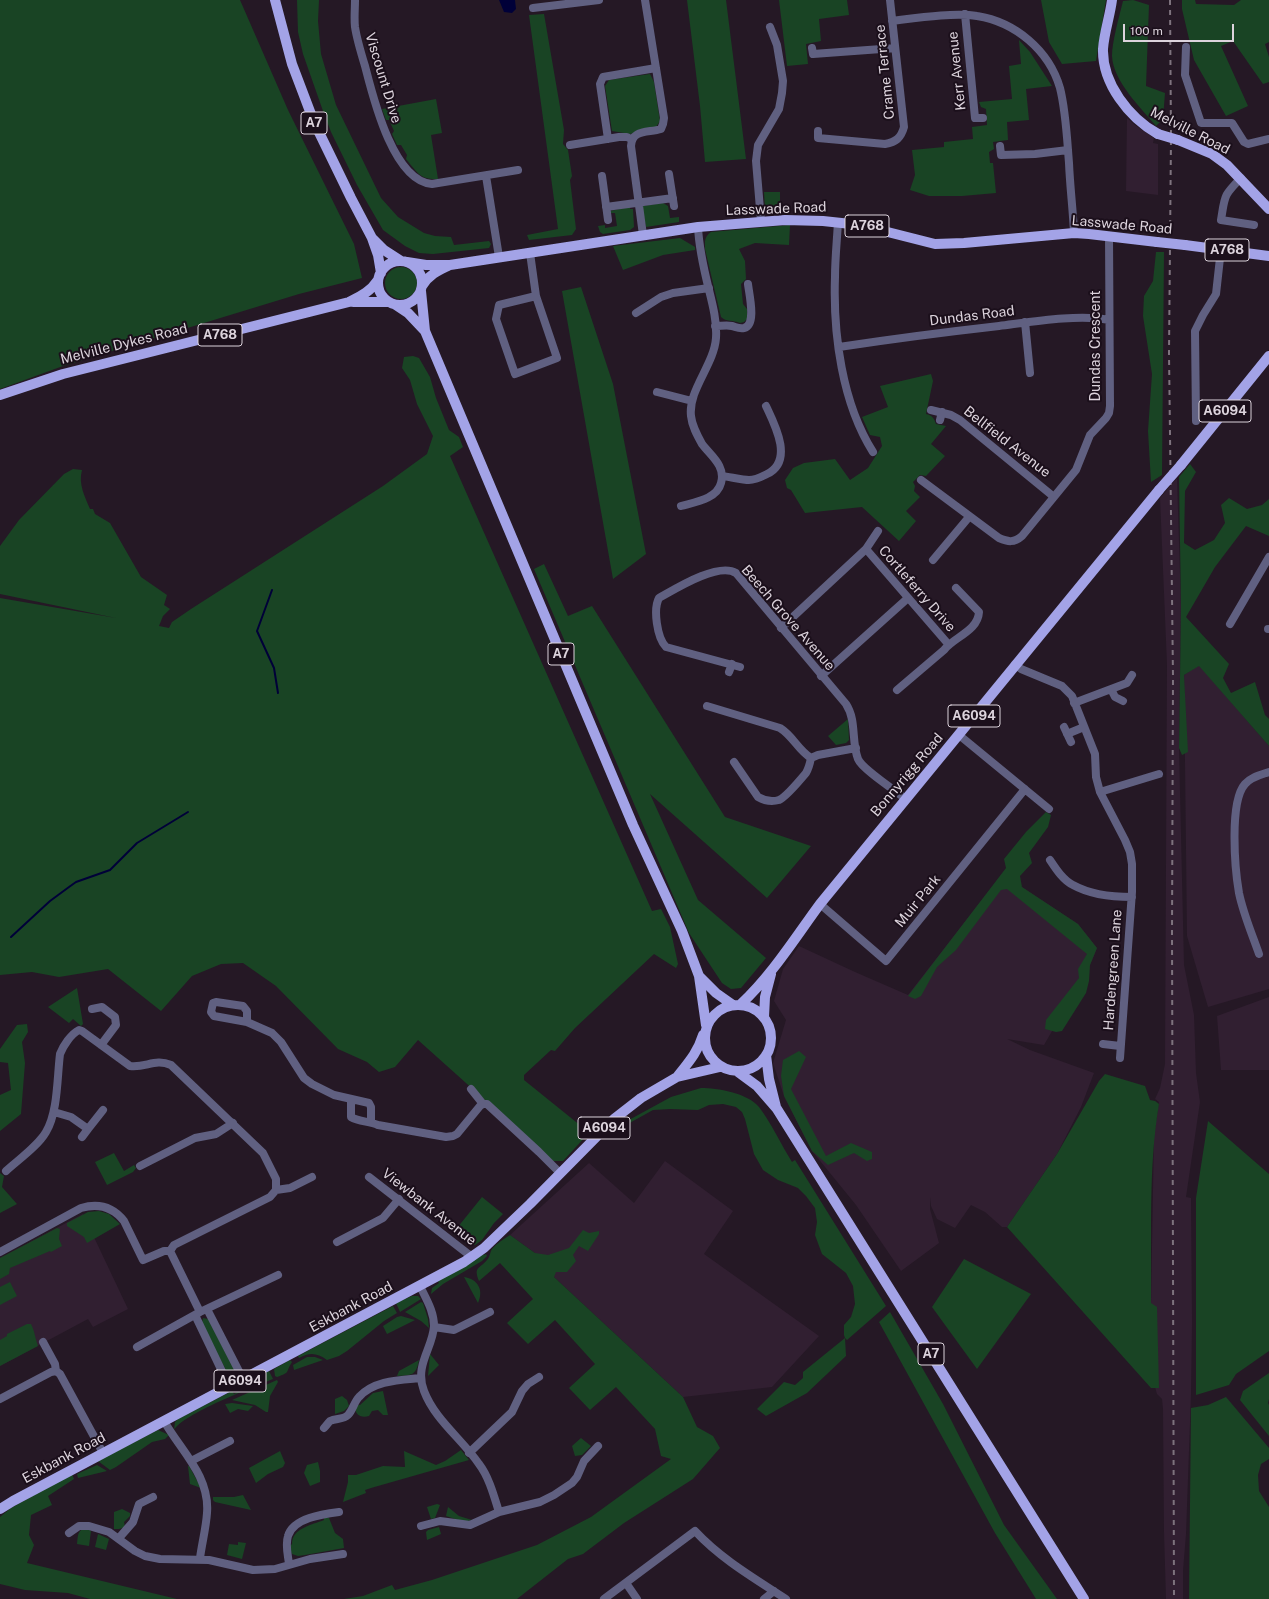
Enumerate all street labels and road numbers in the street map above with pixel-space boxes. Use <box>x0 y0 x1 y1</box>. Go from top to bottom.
street label: Crame Terrace <box>872 24 898 120</box>
street label: Viscount Drive <box>361 31 405 125</box>
street label: Kerr Avenue <box>944 31 970 111</box>
street label: Melville Road <box>1147 104 1233 158</box>
road number: A7 <box>301 112 327 134</box>
street label: Lasswade Road <box>725 199 827 219</box>
street label: Lasswade Road <box>1071 212 1173 238</box>
road number: A768 <box>845 215 889 237</box>
road number: A768 <box>1205 239 1249 261</box>
street label: Dundas Crescent <box>1088 290 1104 402</box>
street label: Dundas Road <box>928 302 1016 330</box>
street label: Melville Dykes Road <box>59 320 189 368</box>
road number: A768 <box>198 324 242 346</box>
road number: A6094 <box>1199 400 1251 422</box>
street label: Bellfield Avenue <box>960 403 1054 481</box>
street label: Cortleferry Drive <box>875 542 959 636</box>
street label: Beech Grove Avenue <box>738 562 838 674</box>
road number: A7 <box>548 643 574 665</box>
road number: A6094 <box>948 705 1000 727</box>
street label: Bonnyrigg Road <box>867 730 947 820</box>
street label: Muir Park <box>892 871 944 931</box>
street label: Hardengreen Lane <box>1100 909 1126 1031</box>
road number: A6094 <box>578 1117 630 1139</box>
street label: Viewbank Avenue <box>378 1165 480 1249</box>
street label: Eskbank Road <box>306 1278 396 1336</box>
road number: A7 <box>918 1343 944 1365</box>
road number: A6094 <box>214 1370 266 1392</box>
street label: Eskbank Road <box>19 1429 109 1487</box>

